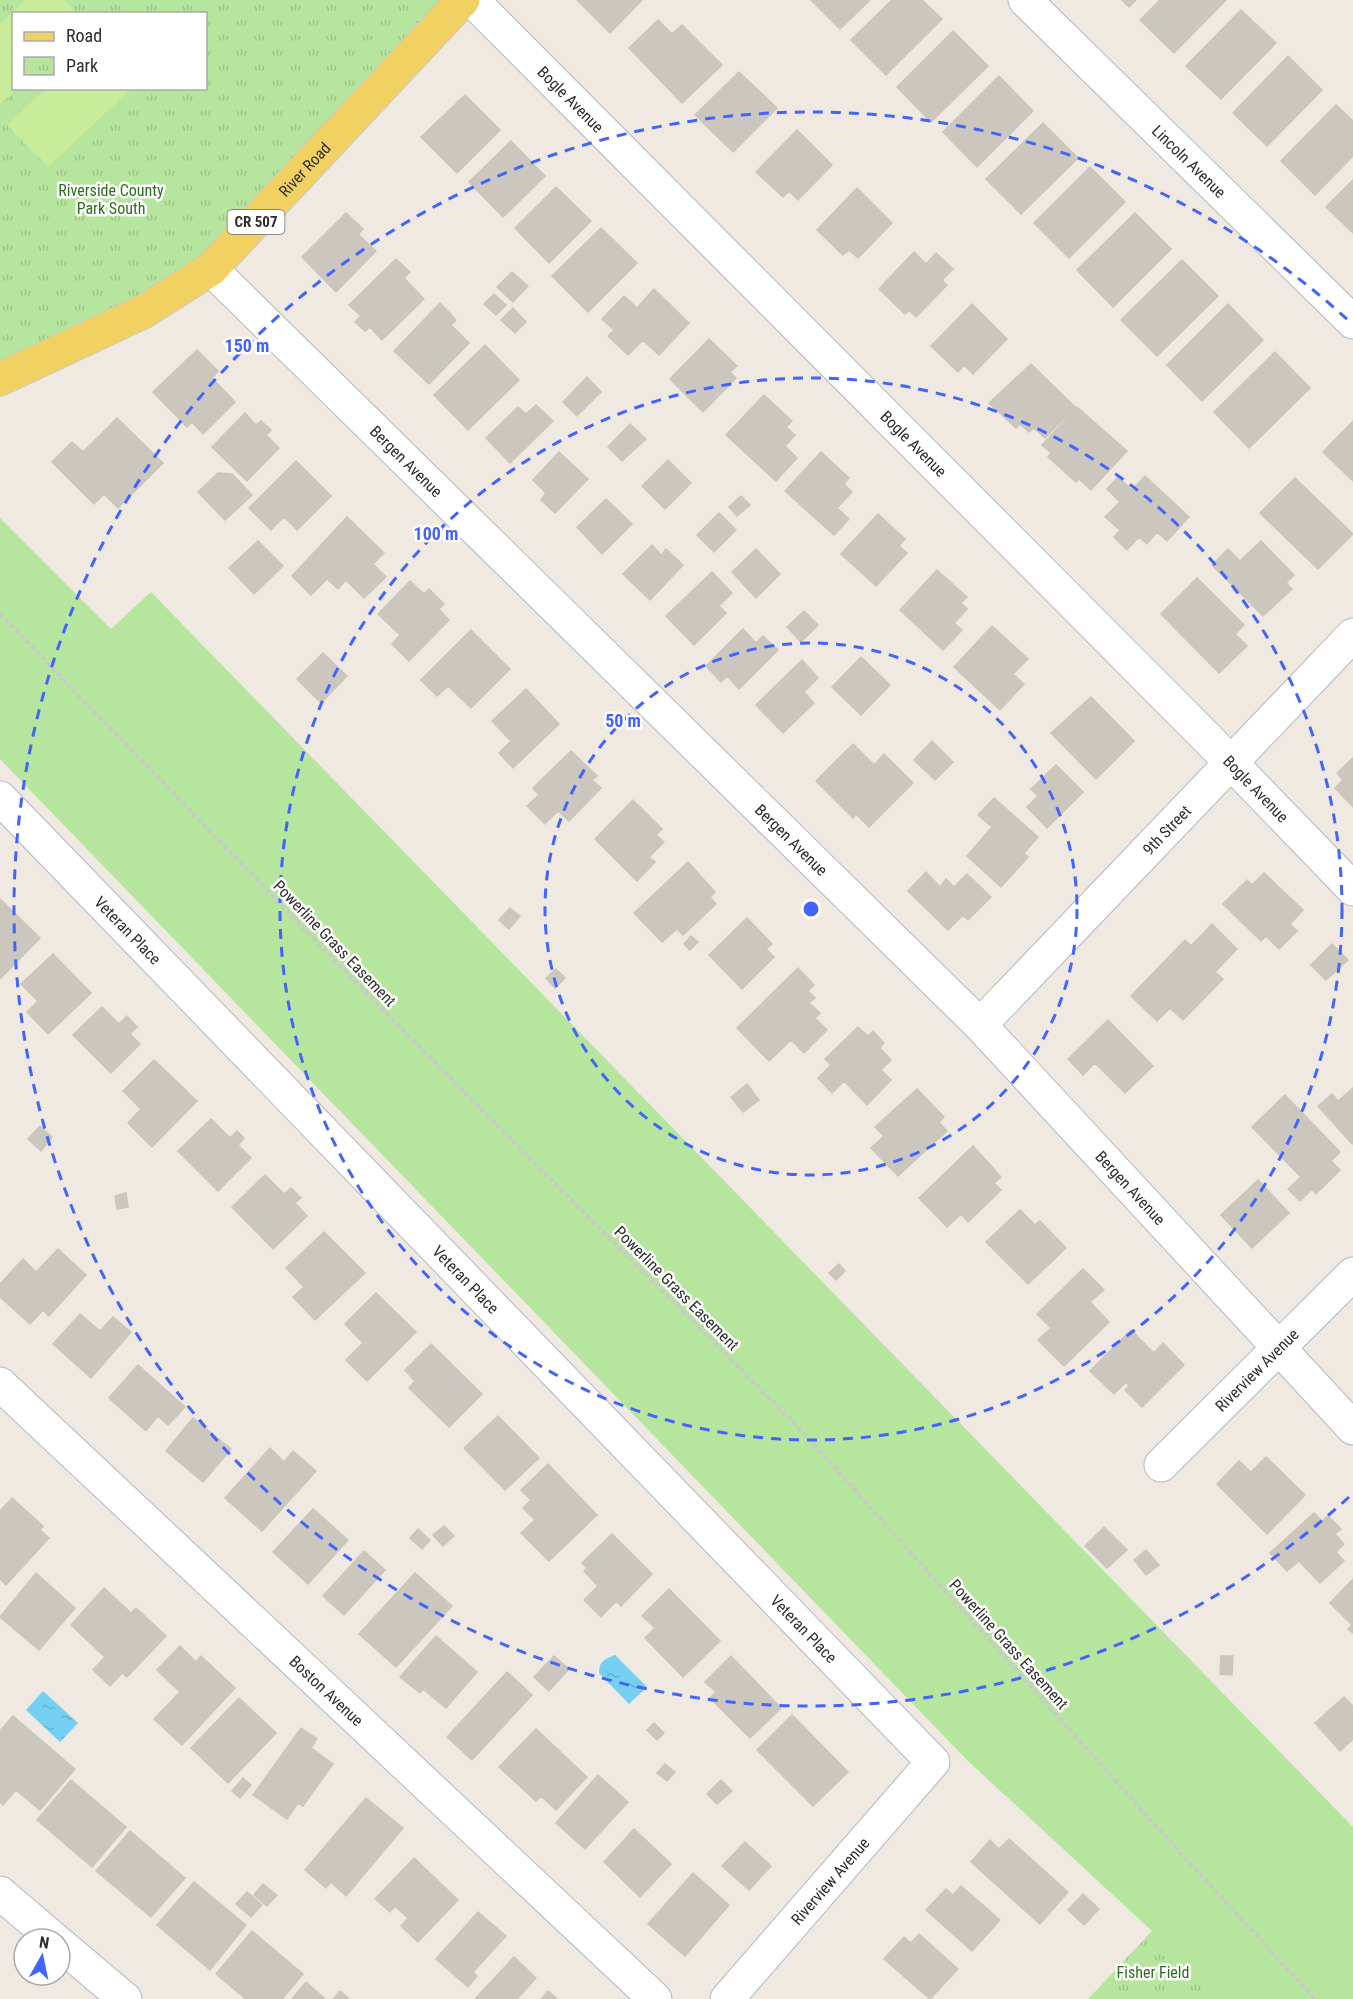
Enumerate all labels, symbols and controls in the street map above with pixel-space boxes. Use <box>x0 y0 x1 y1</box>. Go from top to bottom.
legend <box>12 12 207 90</box>
text: Road <box>66 25 102 46</box>
text: Park <box>66 55 98 76</box>
street label: Bogle Avenue <box>534 63 607 137</box>
street label: Lincoln Avenue <box>1148 121 1230 202</box>
street label: River Road <box>275 139 335 201</box>
park label: Riverside County Park South <box>58 181 164 218</box>
road number: CR 507 <box>228 210 284 234</box>
text: 150 m <box>225 335 269 356</box>
street label: Bogle Avenue <box>876 407 950 481</box>
street label: Bergen Avenue <box>366 422 446 501</box>
text: 100 m <box>414 523 458 544</box>
text: 50 m <box>605 710 641 731</box>
street label: Bogle Avenue <box>1219 752 1292 826</box>
street label: Bergen Avenue <box>751 800 831 880</box>
street label: 9th Street <box>1139 801 1195 859</box>
street label: Powerline Grass Easement <box>269 876 400 1011</box>
street label: Veteran Place <box>90 893 165 968</box>
centre of rings <box>801 899 821 919</box>
street label: Bergen Avenue <box>1091 1147 1169 1229</box>
street label: Powerline Grass Easement <box>610 1222 743 1355</box>
street label: Veteran Place <box>428 1242 503 1318</box>
street label: Riverview Avenue <box>1212 1325 1303 1416</box>
street label: Powerline Grass Easement <box>945 1575 1072 1713</box>
street label: Veteran Place <box>766 1591 841 1667</box>
street label: Boston Avenue <box>285 1652 367 1730</box>
street label: Riverview Avenue <box>787 1834 873 1929</box>
north arrow <box>12 1927 72 1987</box>
text: N <box>38 1933 51 1953</box>
park label: Fisher Field <box>1117 1963 1189 1982</box>

